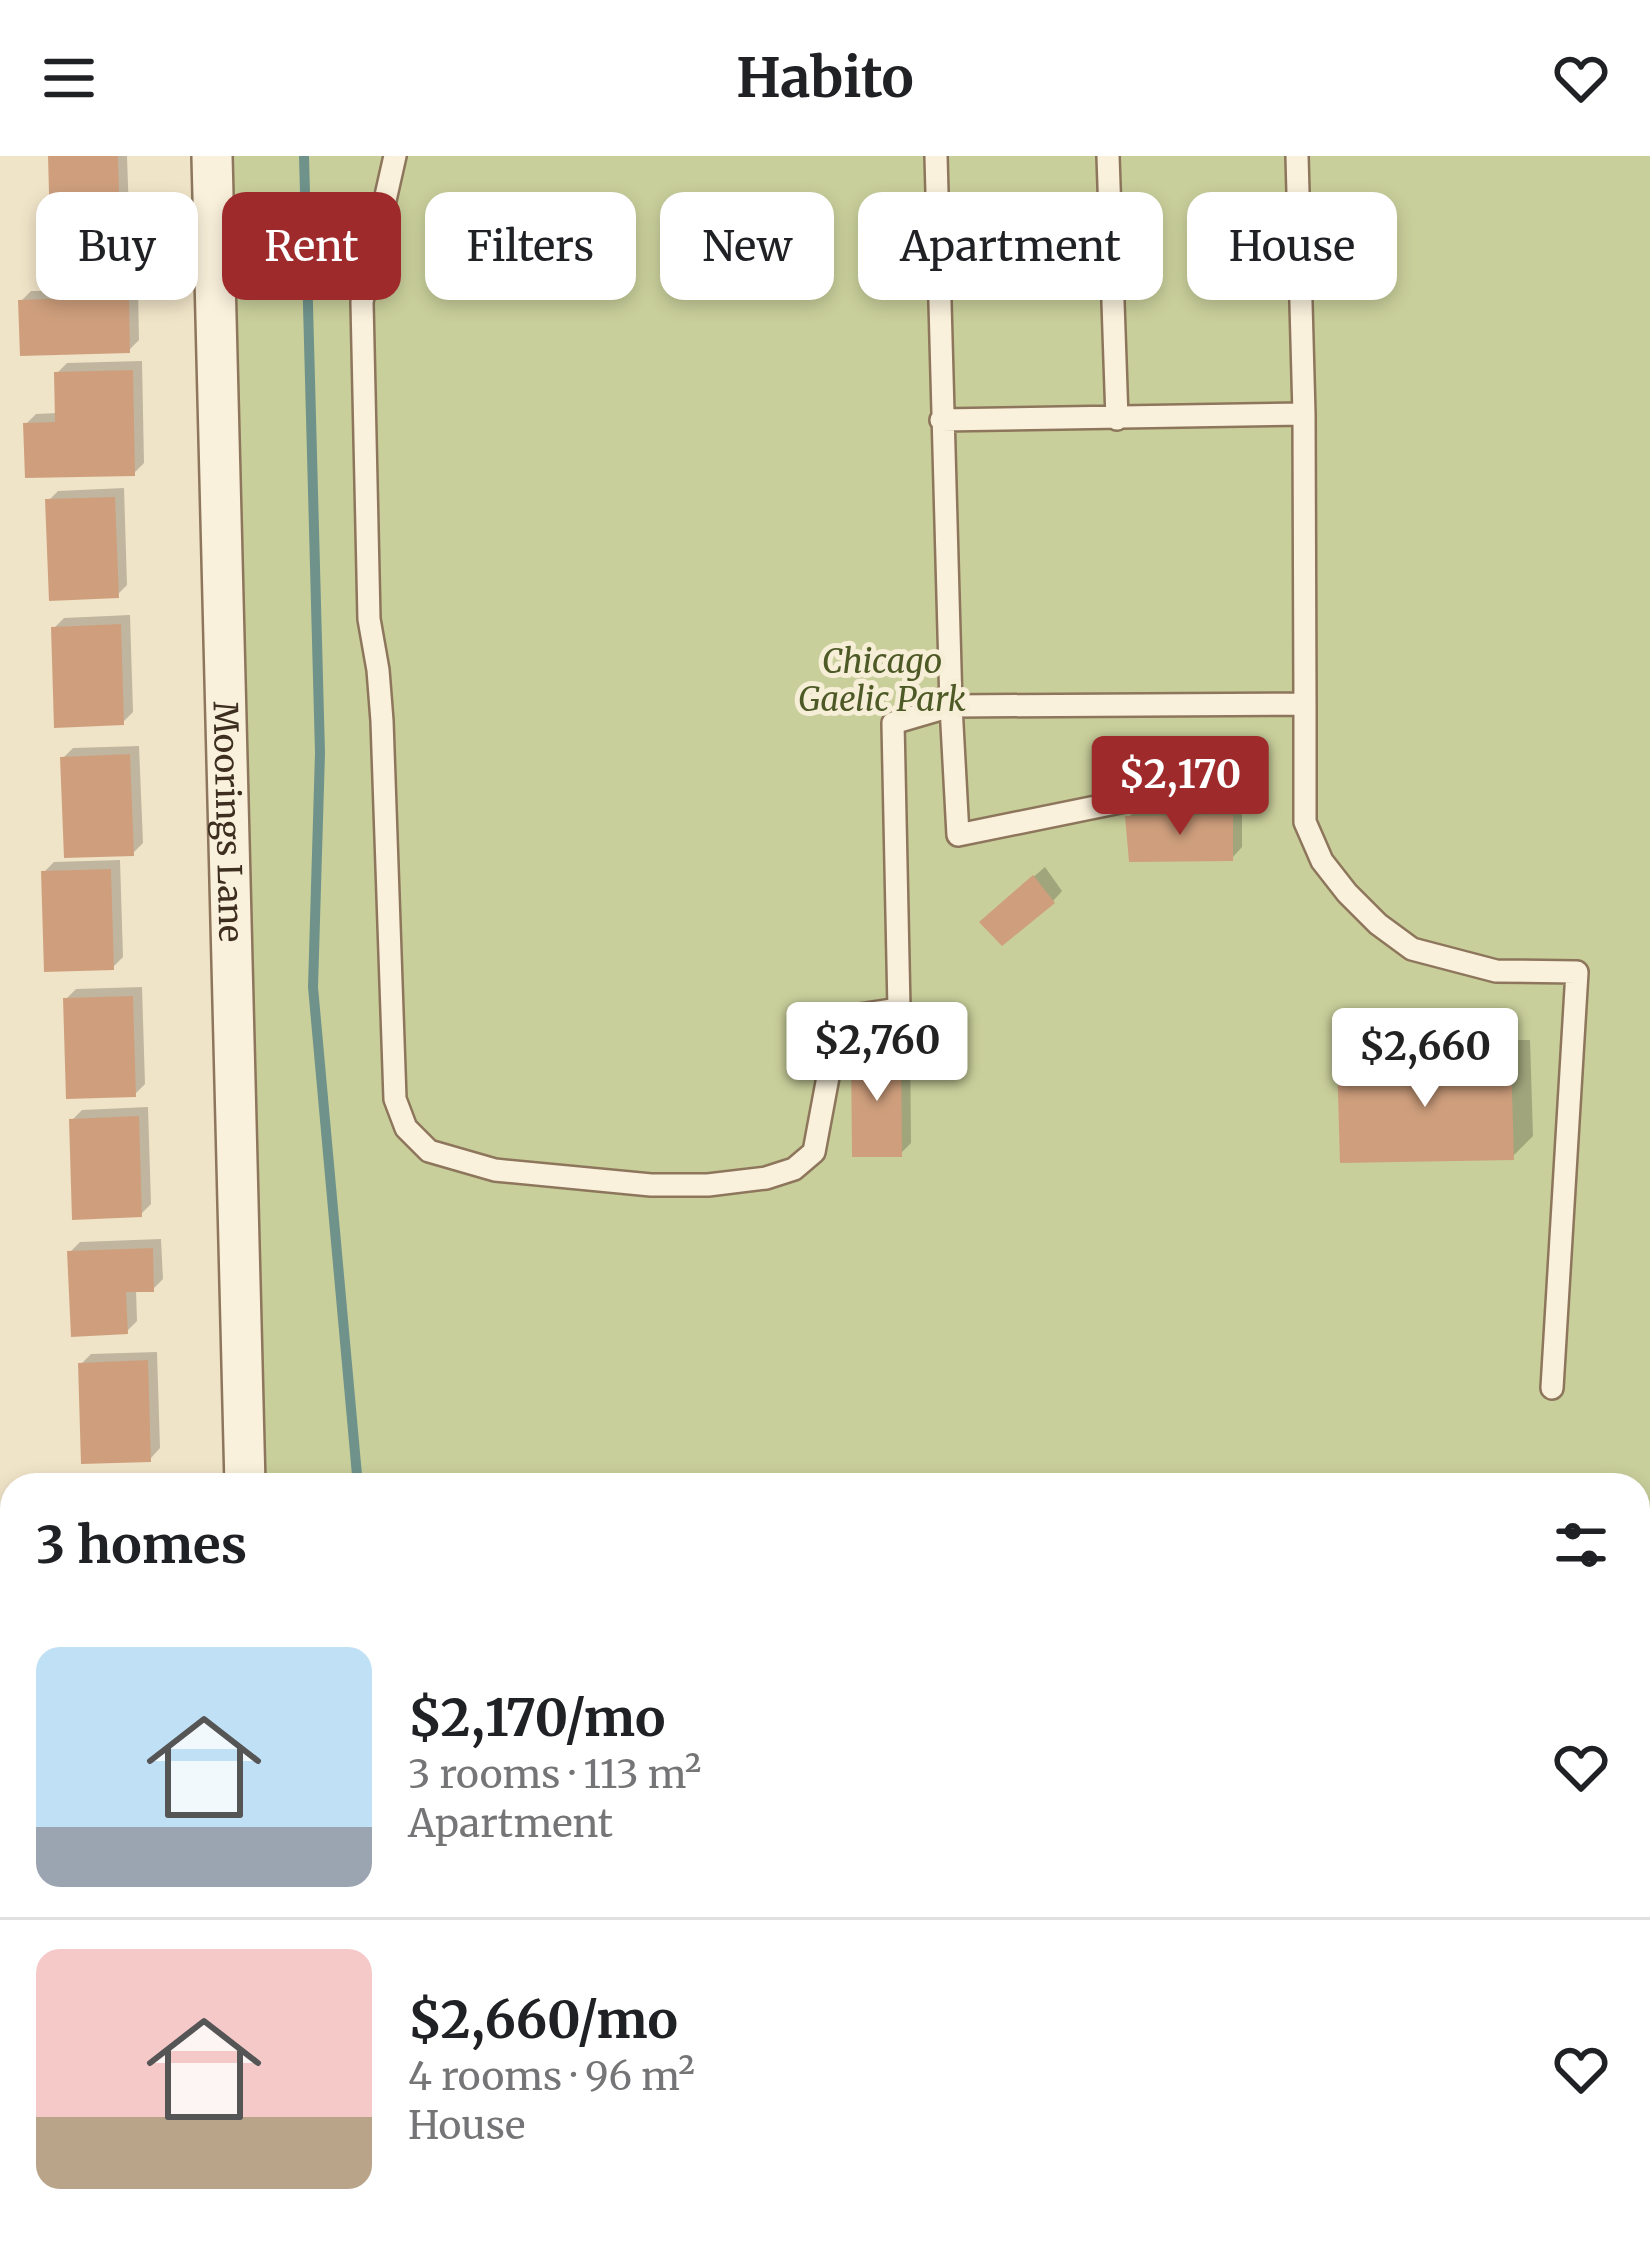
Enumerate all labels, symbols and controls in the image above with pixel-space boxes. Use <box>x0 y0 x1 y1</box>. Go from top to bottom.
text: Habito <box>736 44 914 112</box>
icon: menu <box>36 45 102 111</box>
icon: heart <box>1548 45 1614 111</box>
chip: Buy <box>36 192 198 300</box>
chip: Rent <box>222 192 401 300</box>
chip: Filters <box>425 192 636 300</box>
chip: New <box>660 192 834 300</box>
chip: Apartment <box>858 192 1163 300</box>
chip: House <box>1187 192 1397 300</box>
park label: Chicago Gaelic Park <box>798 641 966 720</box>
street label: Moorings Lane <box>205 701 252 943</box>
pin: $2,170 <box>1082 736 1278 838</box>
text: $2,170 <box>1119 750 1241 799</box>
pin: $2,760 <box>779 1002 975 1104</box>
pin: $2,660 <box>1327 1008 1523 1110</box>
text: $2,760 <box>813 1016 941 1065</box>
text: $2,660 <box>1359 1022 1491 1071</box>
icon: filters <box>1548 1512 1614 1578</box>
text: 3 homes <box>36 1513 247 1577</box>
text: $2,170/mo <box>408 1686 665 1750</box>
icon: home <box>132 1695 276 1839</box>
icon: heart <box>1548 1734 1614 1800</box>
text: 3 rooms · 113 m² <box>408 1750 701 1799</box>
text: Apartment <box>408 1799 613 1848</box>
text: $2,660/mo <box>408 1988 678 2052</box>
icon: home <box>132 1997 276 2141</box>
icon: heart <box>1548 2036 1614 2102</box>
text: 4 rooms · 96 m² <box>408 2052 695 2101</box>
text: House <box>408 2101 525 2150</box>

